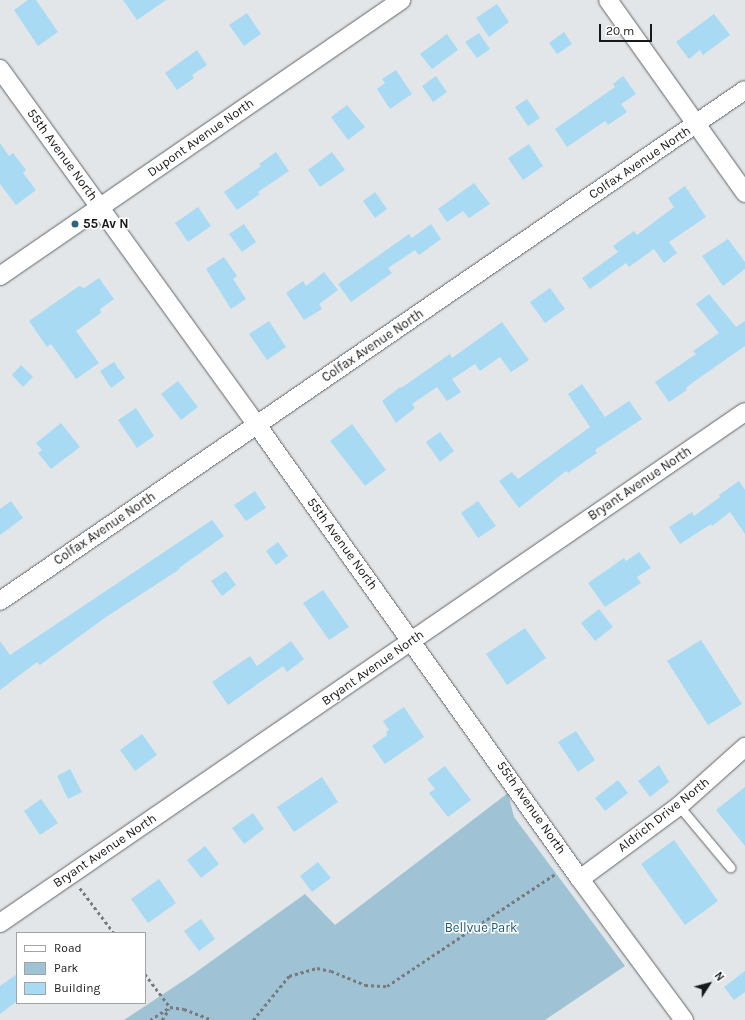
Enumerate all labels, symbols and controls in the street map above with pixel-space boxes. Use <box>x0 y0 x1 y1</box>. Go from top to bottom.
scale bar <box>601 16 654 42</box>
text: 20 m <box>606 24 634 38</box>
street label: Dupont Avenue North <box>145 95 257 181</box>
street label: 55th Avenue North <box>23 106 101 204</box>
street label: Colfax Avenue North <box>586 123 694 203</box>
place label: 55 Av N <box>83 216 129 232</box>
marker: 55 Av N <box>70 219 80 229</box>
street label: Colfax Avenue North <box>319 306 427 386</box>
street label: Bryant Avenue North <box>585 444 695 524</box>
street label: Colfax Avenue North <box>51 489 159 569</box>
street label: 55th Avenue North <box>303 495 381 593</box>
street label: Bryant Avenue North <box>319 627 427 709</box>
street label: 55th Avenue North <box>493 759 569 857</box>
street label: Aldrich Drive North <box>615 774 713 856</box>
street label: Bryant Avenue North <box>50 811 160 891</box>
park label: Bellvue Park <box>445 920 517 936</box>
legend <box>16 932 146 1004</box>
text: Road <box>54 941 82 955</box>
text: Park <box>54 961 78 975</box>
north arrow <box>689 964 729 1004</box>
text: N <box>712 970 727 984</box>
text: Building <box>54 981 100 995</box>

